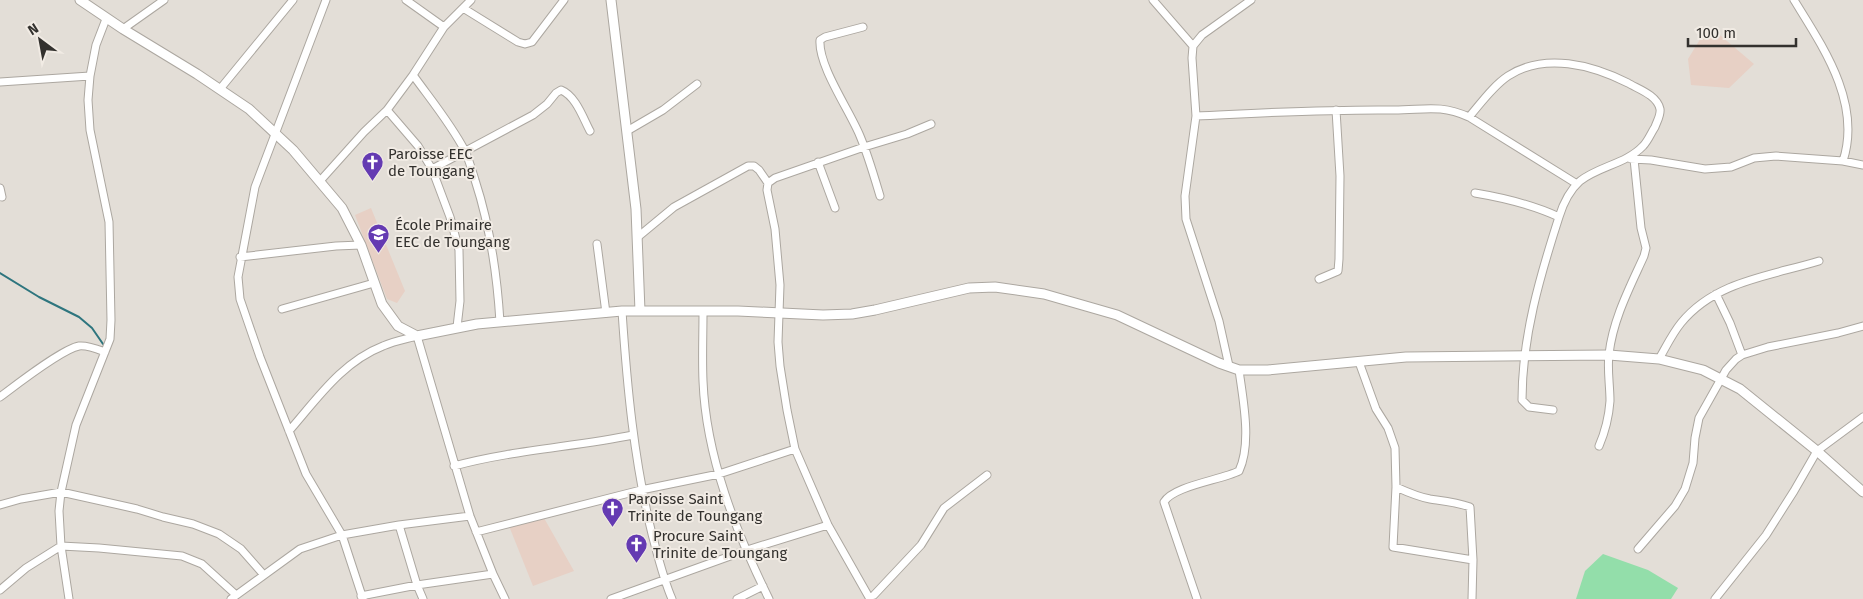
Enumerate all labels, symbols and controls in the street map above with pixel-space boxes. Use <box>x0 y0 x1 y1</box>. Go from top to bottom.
north arrow <box>15 15 65 65</box>
scale bar <box>1688 15 1796 47</box>
text: N <box>25 20 42 39</box>
text: 100 m <box>1696 24 1736 42</box>
place label: Paroisse EEC de Toungang <box>388 145 475 180</box>
church icon: Paroisse EEC de Toungang <box>360 151 384 182</box>
place label: École Primaire EEC de Toungang <box>395 216 510 251</box>
school or university icon: École Primaire EEC de Toungang <box>367 222 391 253</box>
place label: Paroisse Saint Trinite de Toungang <box>628 490 762 525</box>
church icon: Paroisse Saint Trinite de Toungang <box>600 496 624 527</box>
place label: Procure Saint Trinite de Toungang <box>653 527 787 562</box>
church icon: Procure Saint Trinite de Toungang <box>625 533 649 564</box>

